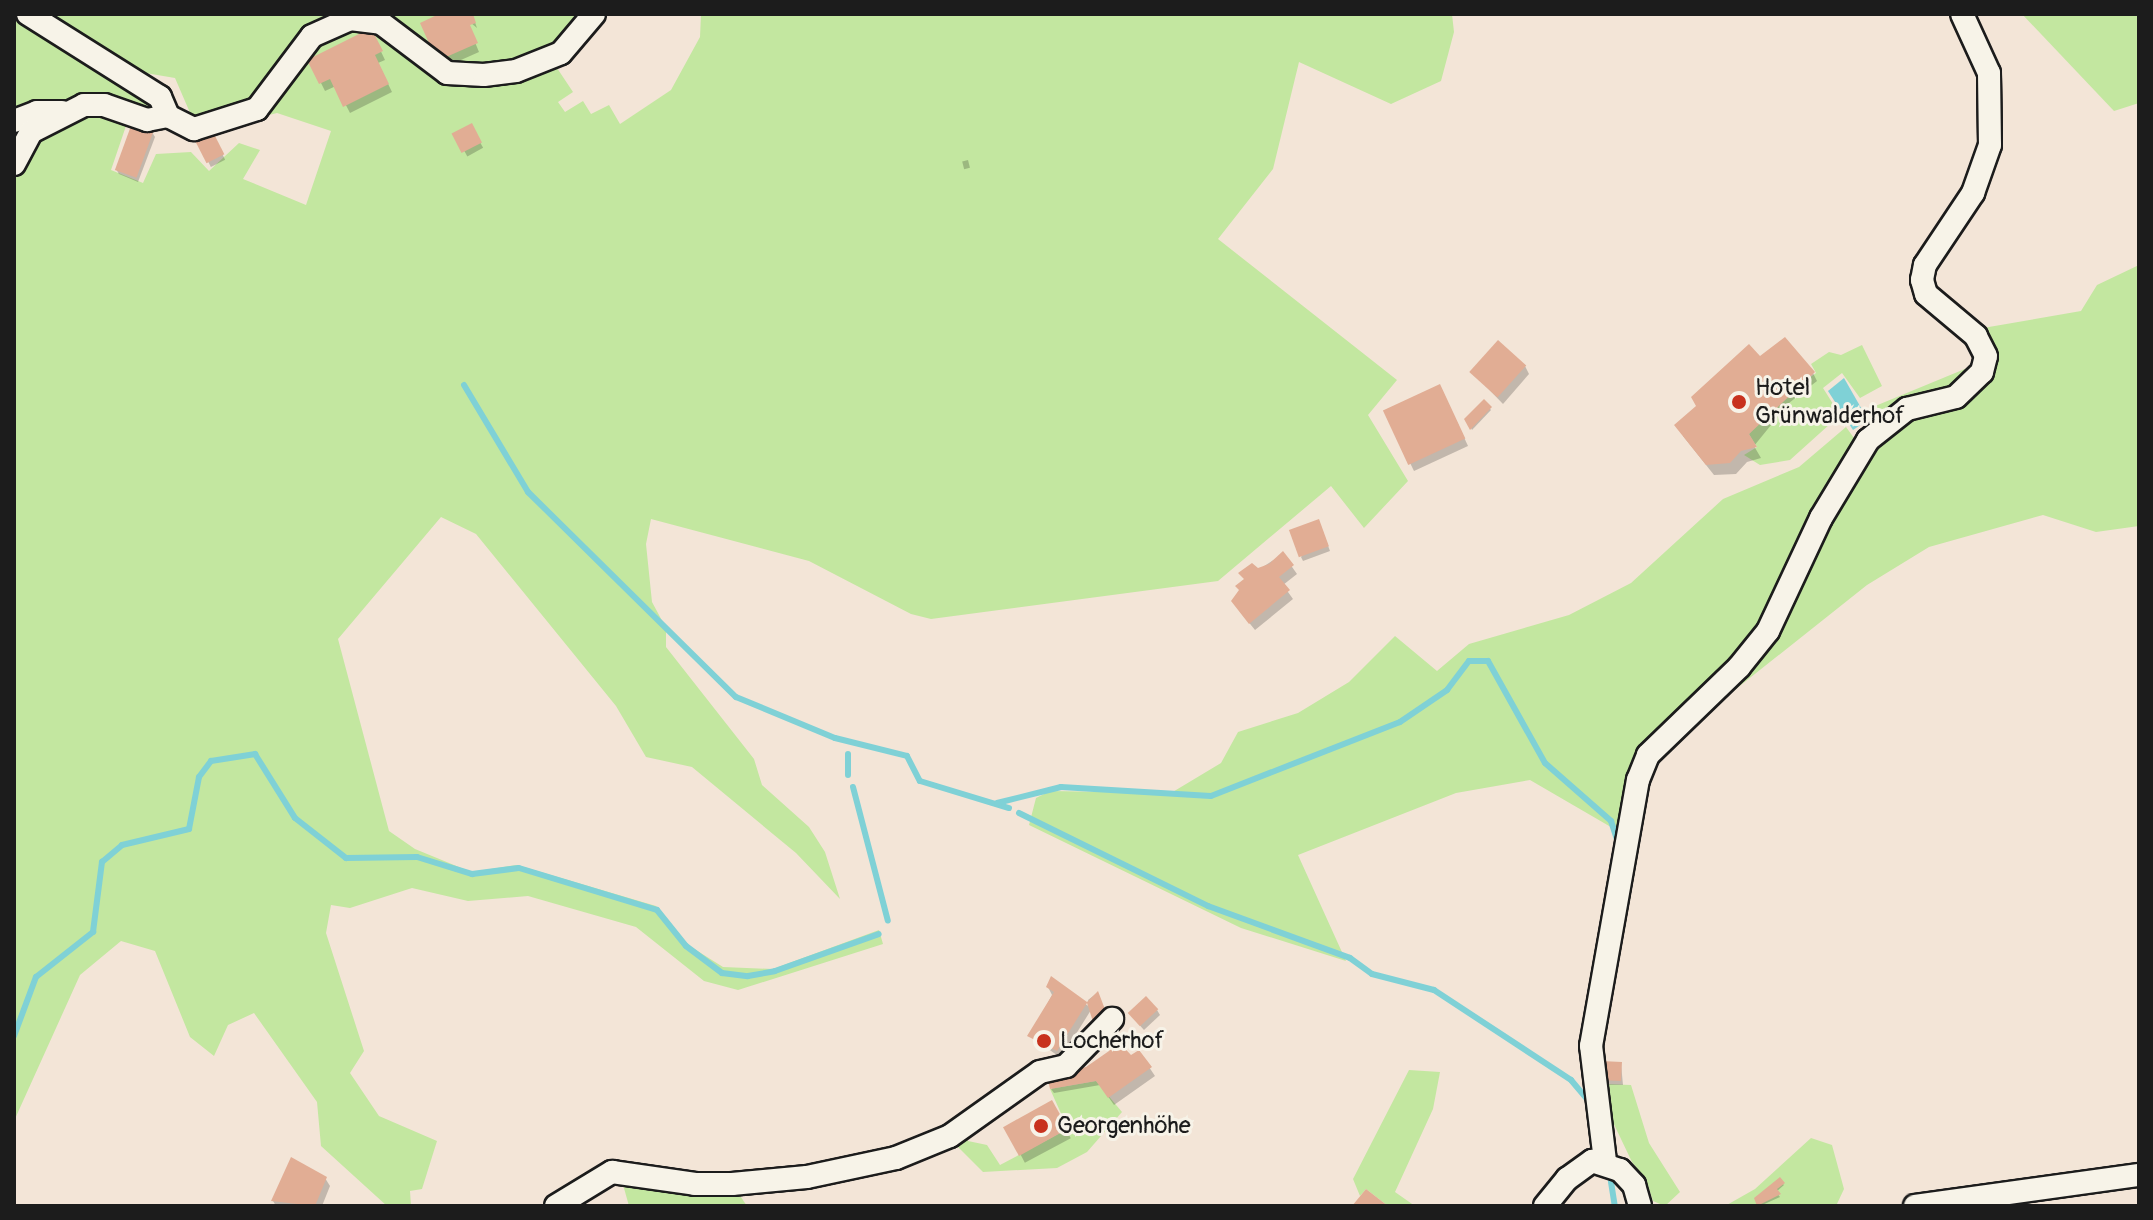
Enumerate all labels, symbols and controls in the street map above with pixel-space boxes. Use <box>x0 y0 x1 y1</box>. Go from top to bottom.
place label: Hotel Grünwalderhof <box>1755 374 1905 430</box>
marker: Hotel Grünwalderhof <box>1730 393 1748 411</box>
place label: Locherhof <box>1060 1027 1164 1055</box>
marker: Locherhof <box>1035 1032 1053 1050</box>
place label: Georgenhöhe <box>1057 1112 1191 1140</box>
marker: Georgenhöhe <box>1032 1117 1050 1135</box>

